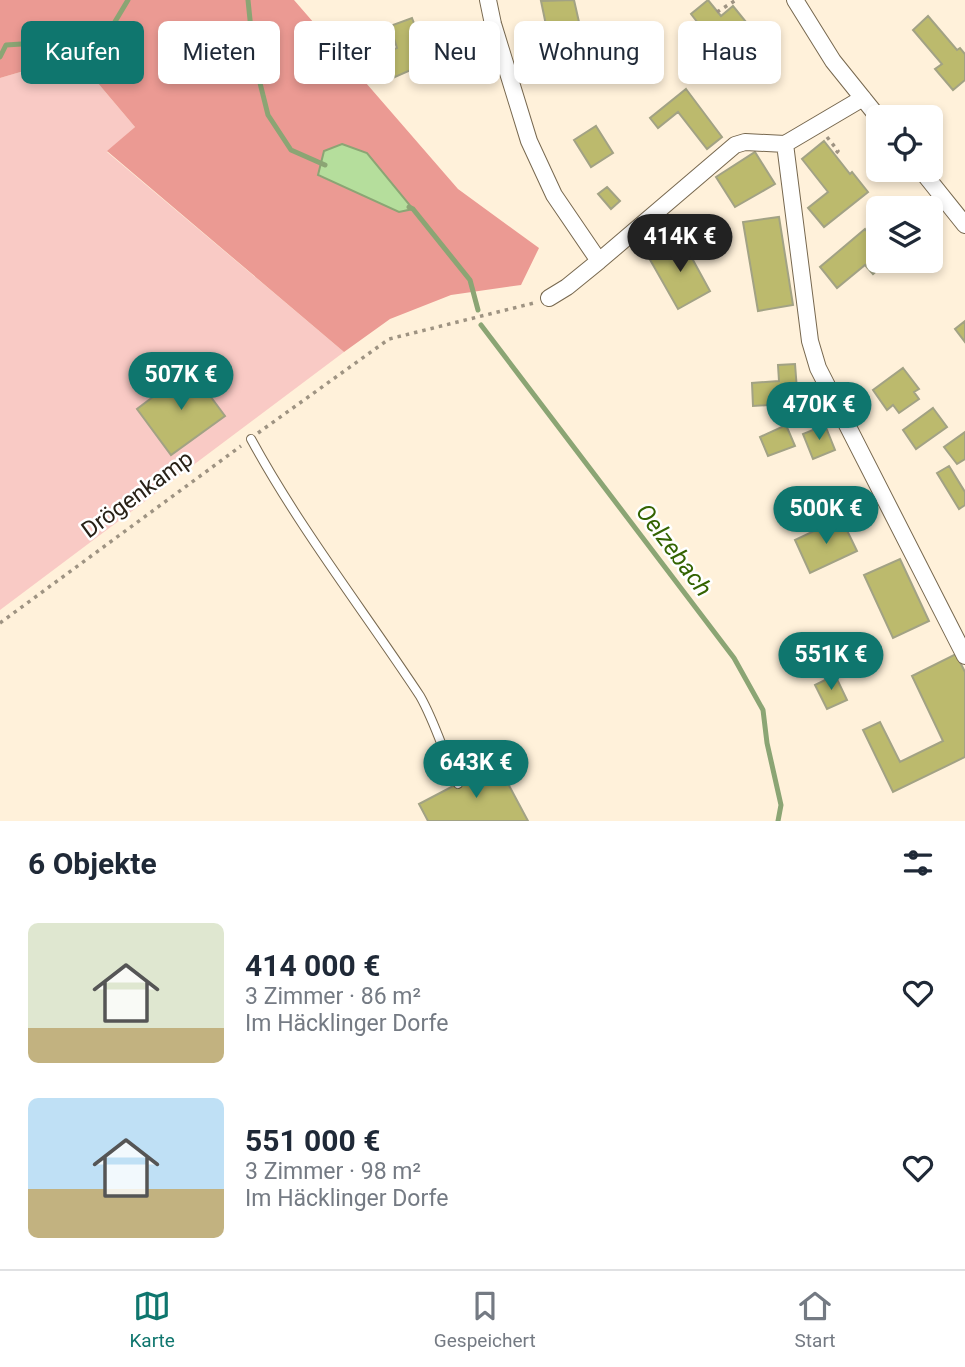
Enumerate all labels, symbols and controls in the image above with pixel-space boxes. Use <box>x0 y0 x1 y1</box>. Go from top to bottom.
chip: Kaufen <box>21 21 144 84</box>
chip: Mieten <box>158 21 280 84</box>
chip: Filter <box>294 21 395 84</box>
chip: Neu <box>409 21 500 84</box>
chip: Wohnung <box>514 21 664 84</box>
chip: Haus <box>678 21 781 84</box>
map controls <box>866 105 943 273</box>
button: locate <box>866 105 943 182</box>
button: layers <box>866 196 943 273</box>
pin: 414K € <box>623 215 737 274</box>
text: 414K € <box>643 223 717 250</box>
pin: 507K € <box>124 352 238 412</box>
text: 507K € <box>144 361 218 388</box>
pin: 470K € <box>762 382 876 442</box>
text: 470K € <box>782 391 856 418</box>
street label: Drögenkamp <box>76 445 198 544</box>
pin: 500K € <box>769 486 883 546</box>
text: 500K € <box>789 495 863 522</box>
water label: Oelzebach <box>630 498 718 602</box>
pin: 551K € <box>774 632 888 692</box>
text: 551K € <box>794 641 868 668</box>
pin: 643K € <box>419 740 533 800</box>
text: 643K € <box>439 749 513 776</box>
icon: filters <box>899 844 937 882</box>
text: 6 Objekte <box>28 846 157 881</box>
text: 414 000 € <box>245 948 380 983</box>
icon: home <box>84 951 168 1035</box>
icon: heart <box>899 974 937 1012</box>
text: 3 Zimmer · 86 m² <box>245 983 421 1010</box>
text: Im Häcklinger Dorfe <box>245 1010 448 1037</box>
text: 551 000 € <box>245 1123 380 1158</box>
icon: home <box>84 1126 168 1210</box>
icon: heart <box>899 1149 937 1187</box>
text: 3 Zimmer · 98 m² <box>245 1158 421 1185</box>
text: Im Häcklinger Dorfe <box>245 1185 448 1212</box>
tab: Karte <box>129 1287 175 1352</box>
tab: Gespeichert <box>434 1287 536 1352</box>
tab: Start <box>795 1287 836 1352</box>

